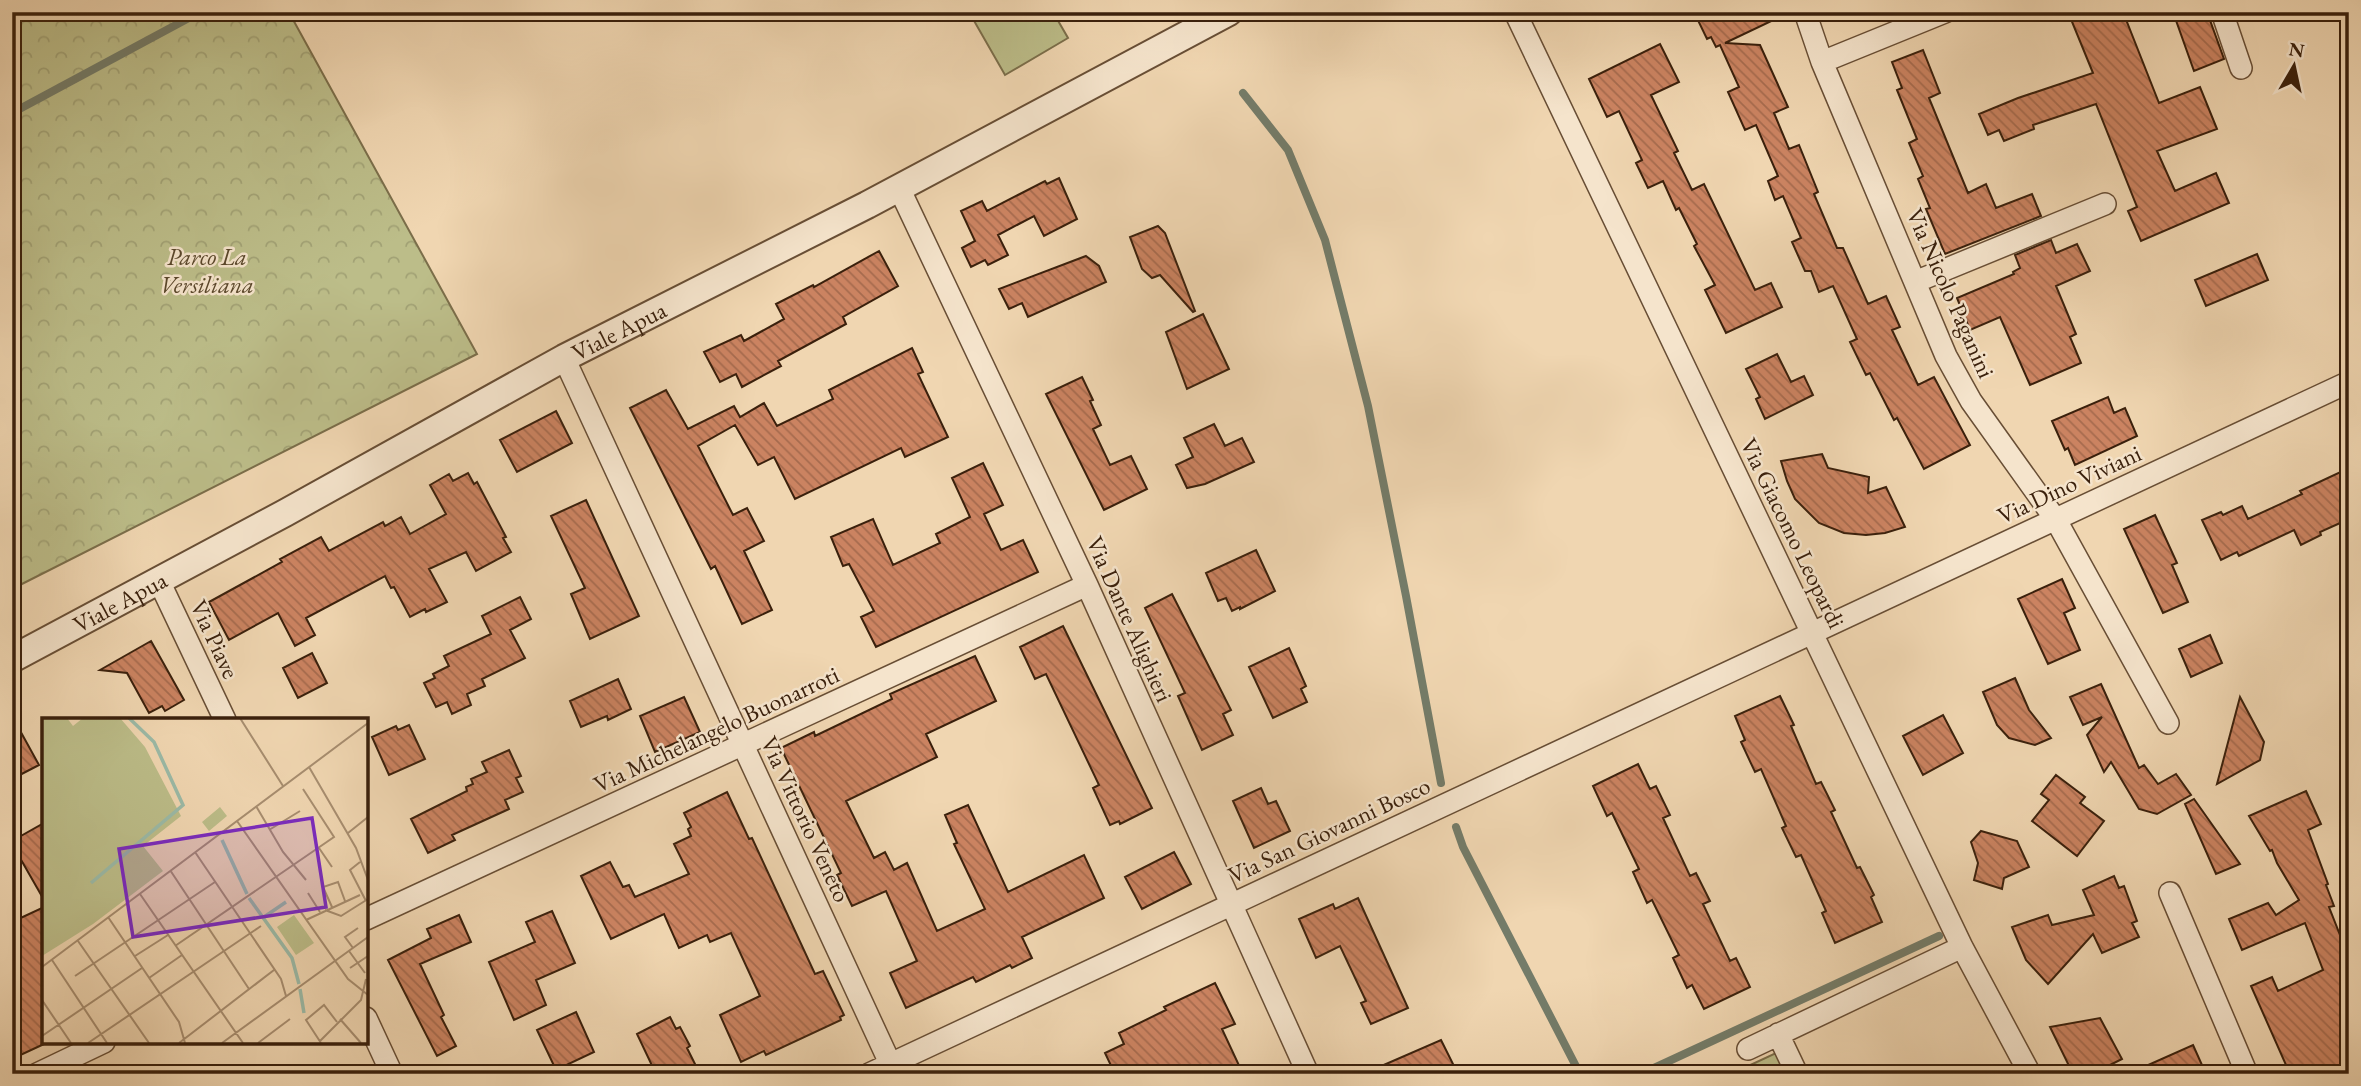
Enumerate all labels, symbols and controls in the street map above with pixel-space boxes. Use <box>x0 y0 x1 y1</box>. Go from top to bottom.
north arrow <box>2260 32 2330 102</box>
text: N <box>2287 36 2307 63</box>
street label: Via Nicolo Paganini <box>1900 203 2002 383</box>
park label: Parco La Versiliana <box>160 241 254 300</box>
street label: Viale Apua <box>566 293 672 367</box>
street label: Via Giacomo Leopardi <box>1733 433 1853 633</box>
street label: Via Dino Viviani <box>1992 437 2146 531</box>
street label: Via Dante Alighieri <box>1080 531 1180 707</box>
street label: Viale Apua <box>67 563 172 639</box>
street label: Via Piave <box>183 595 247 683</box>
street label: Via Michelangelo Buonarroti <box>588 658 844 800</box>
inset map <box>42 718 368 1044</box>
street label: Via Vittorio Veneto <box>754 731 858 907</box>
street label: Via San Giovanni Bosco <box>1223 769 1435 890</box>

